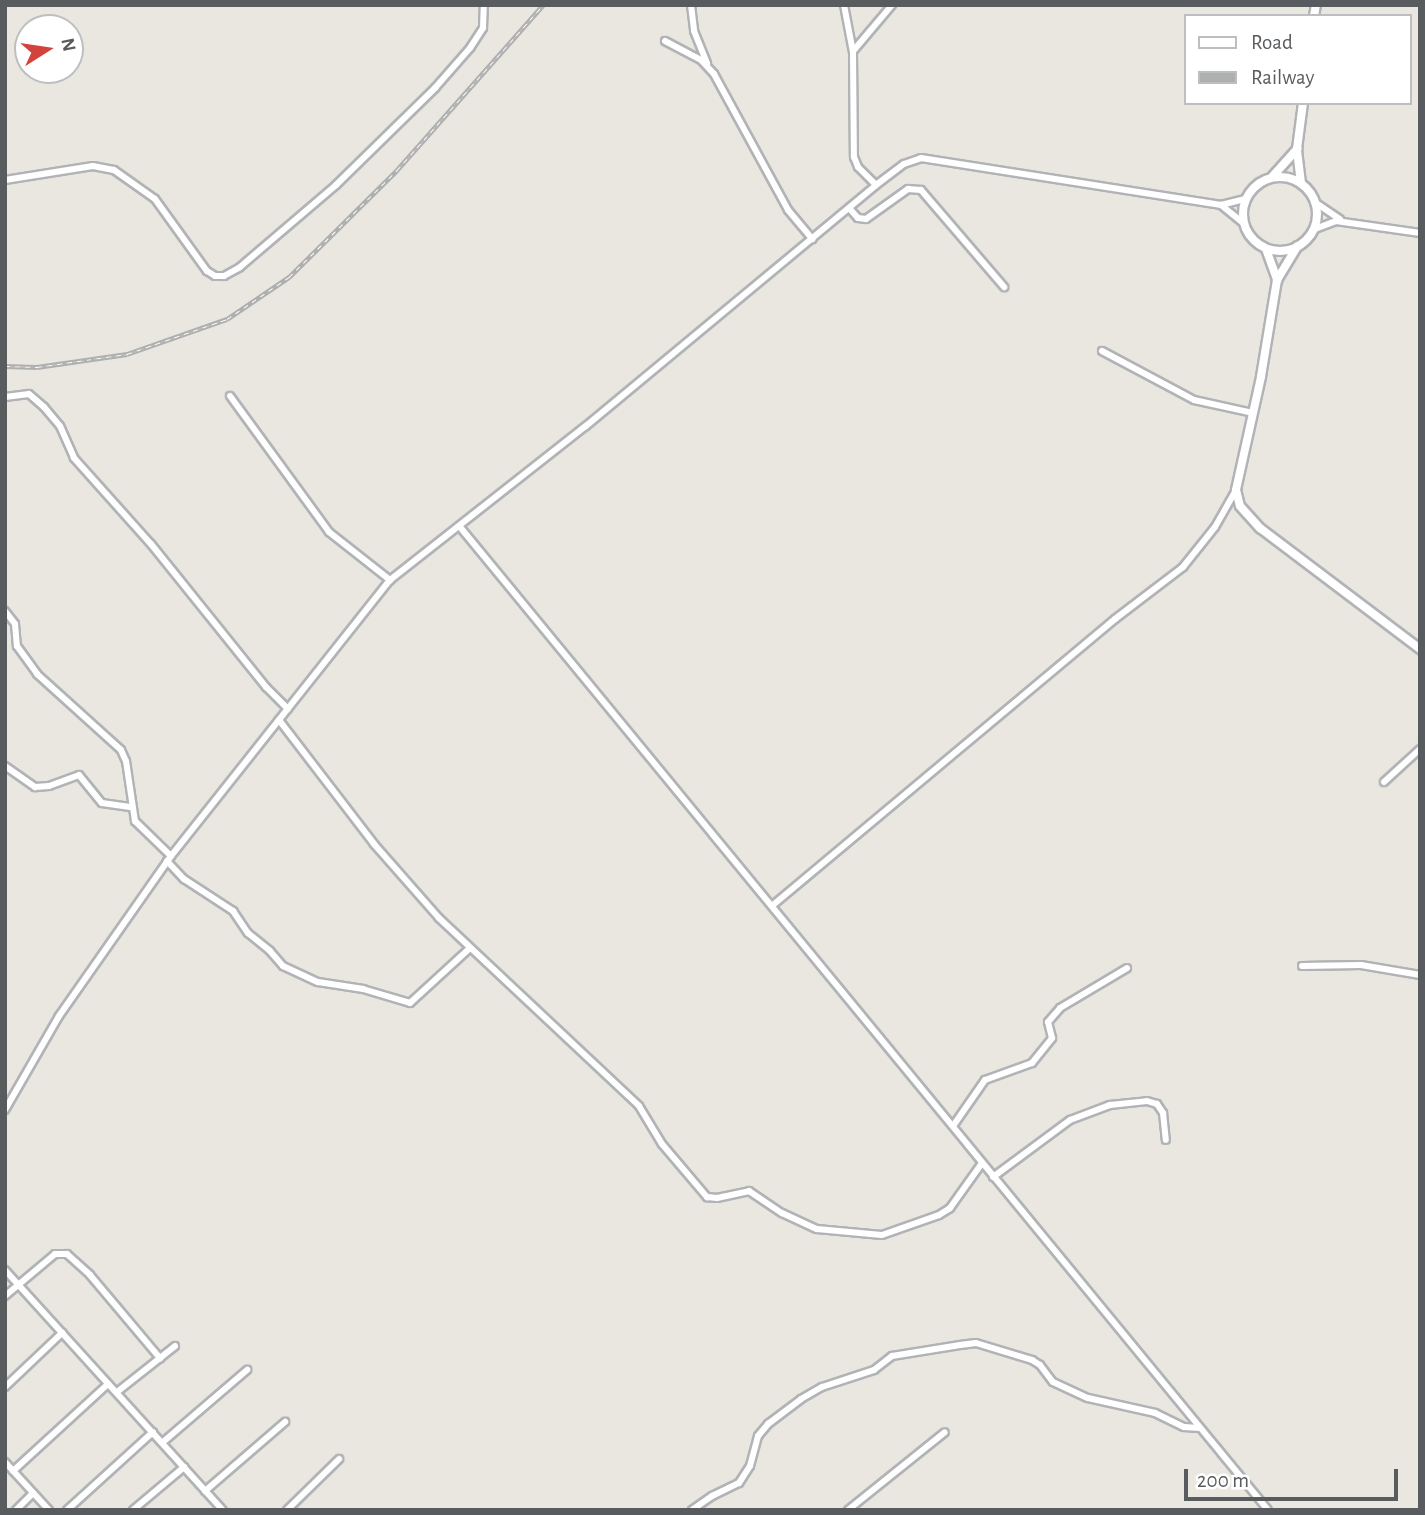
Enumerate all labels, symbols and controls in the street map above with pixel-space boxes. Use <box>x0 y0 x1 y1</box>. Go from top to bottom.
north arrow <box>14 14 84 84</box>
legend <box>1184 14 1411 105</box>
text: Road <box>1251 32 1293 53</box>
text: N <box>57 37 79 53</box>
text: Railway <box>1251 67 1314 88</box>
scale bar <box>1187 1456 1400 1500</box>
text: 200 m <box>1197 1470 1249 1491</box>

